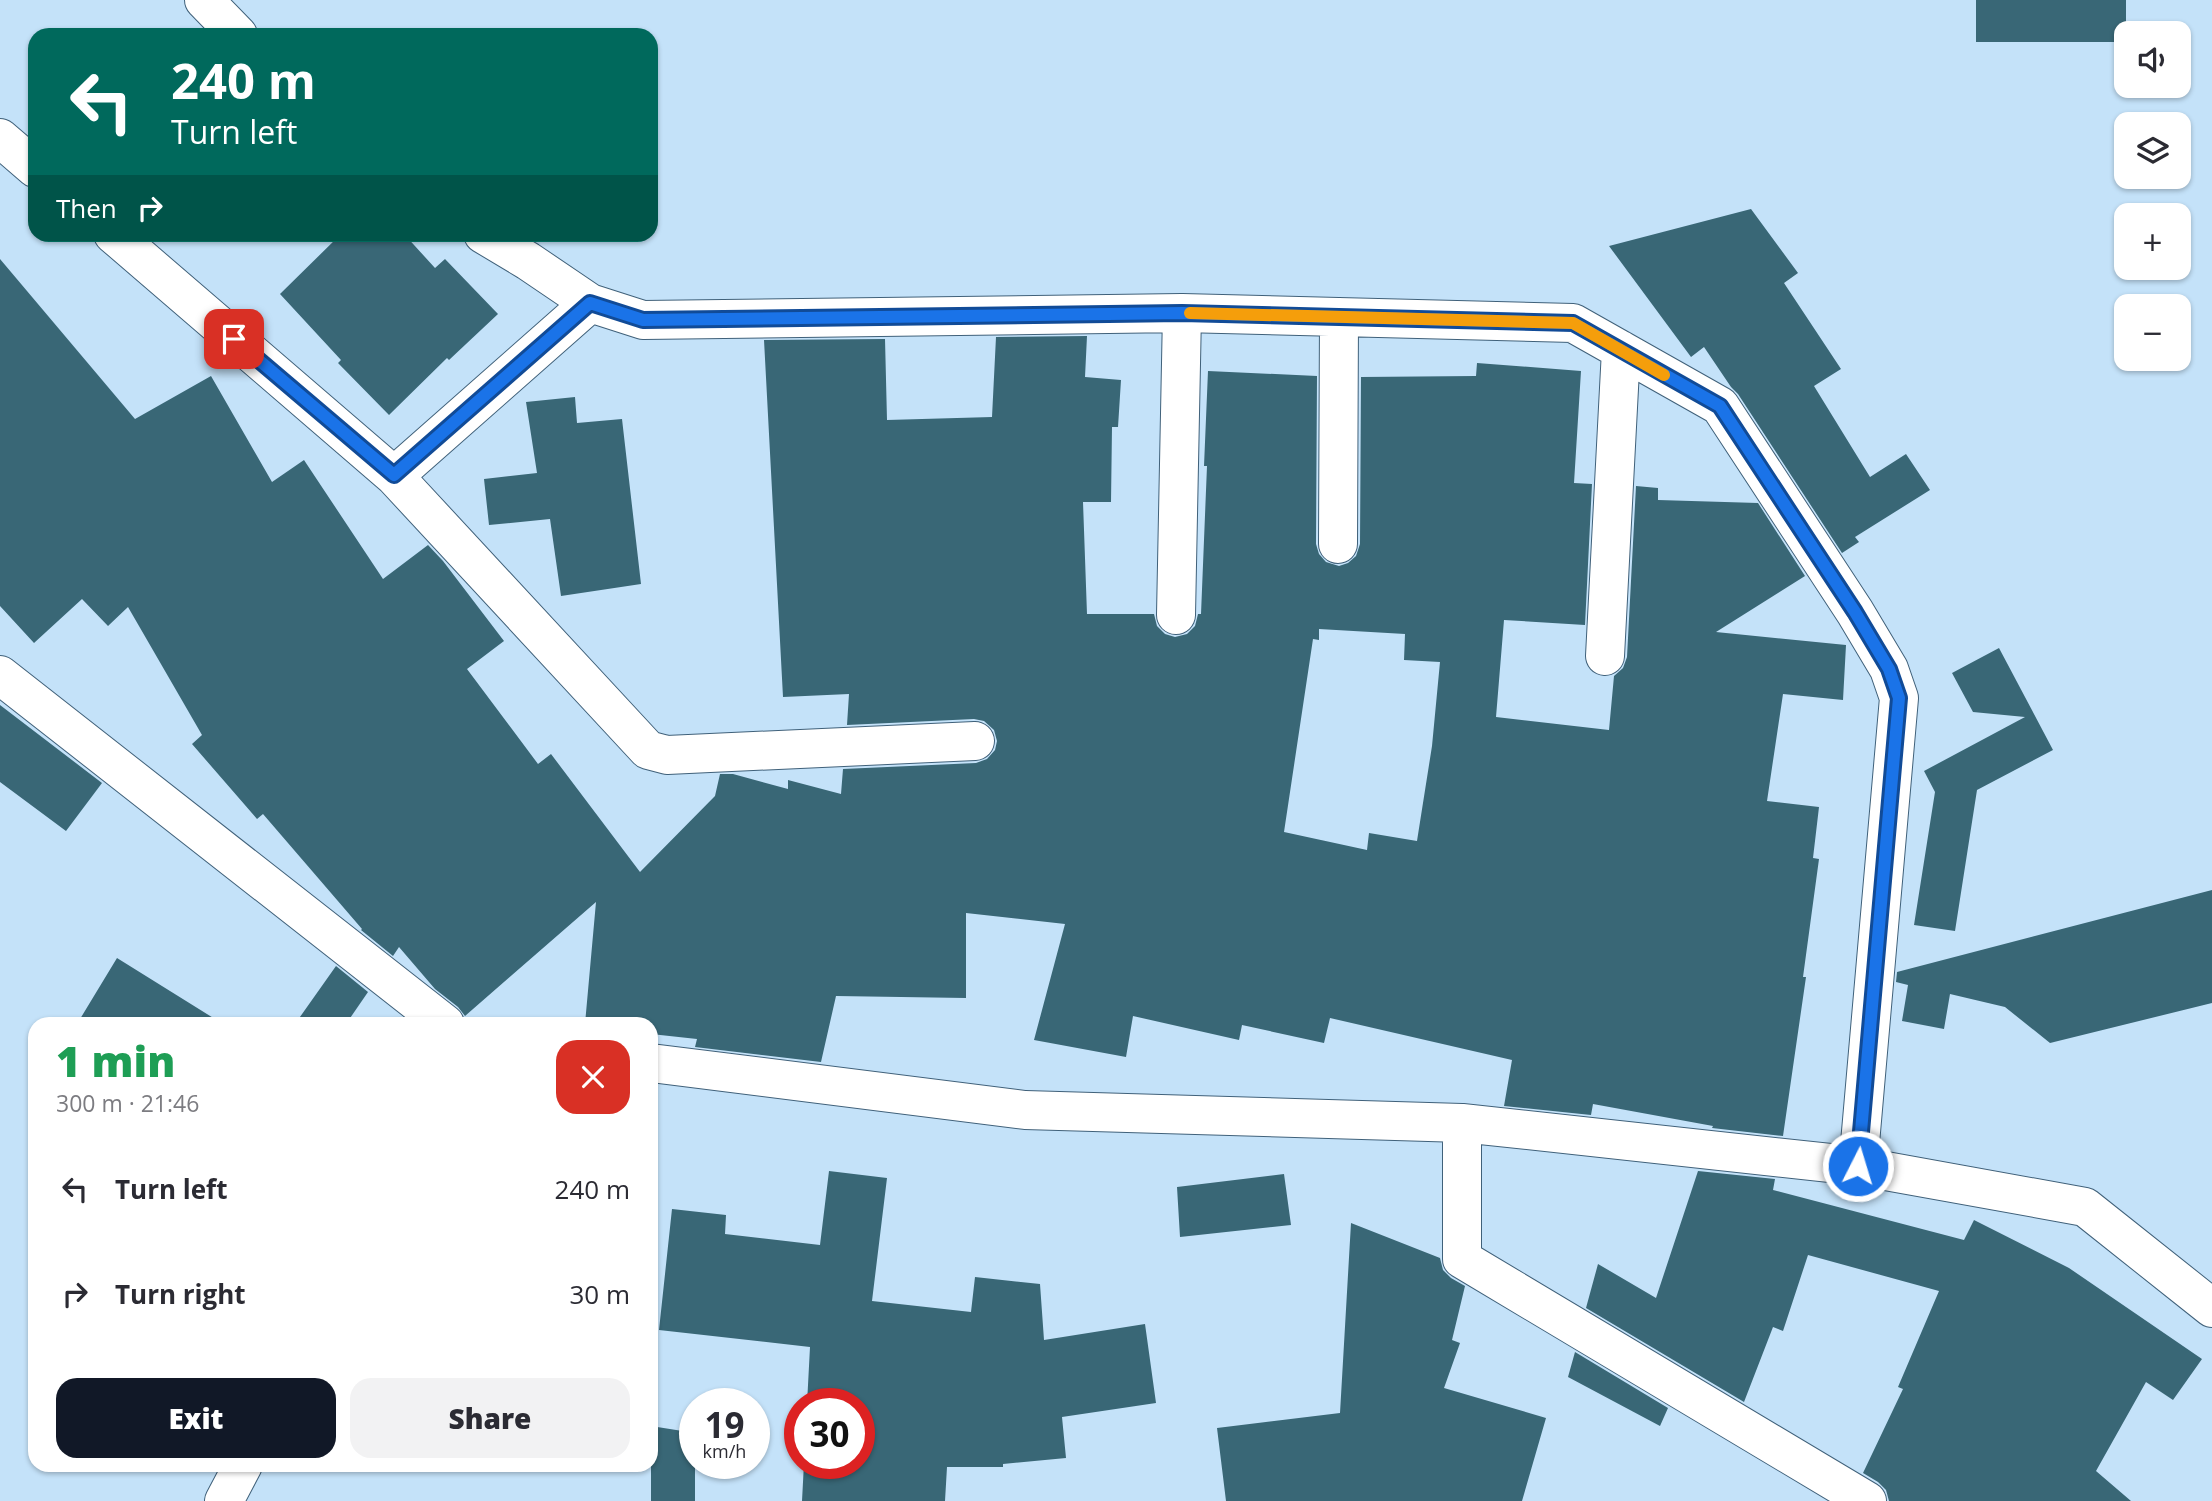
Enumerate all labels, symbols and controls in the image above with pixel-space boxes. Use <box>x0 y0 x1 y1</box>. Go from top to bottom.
map controls <box>2114 21 2191 371</box>
button: sound <box>2114 21 2191 98</box>
text: 240 m <box>171 47 316 113</box>
icon: left <box>56 56 147 147</box>
text: Turn left <box>171 110 297 153</box>
button: layers <box>2114 112 2191 189</box>
icon: right <box>131 189 169 227</box>
text: Then <box>56 190 117 226</box>
button: + <box>2114 203 2191 280</box>
button: − <box>2114 294 2191 371</box>
pin <box>204 309 264 369</box>
icon: arrive <box>215 320 253 358</box>
text: 1 min <box>56 1032 175 1089</box>
button: close <box>556 1040 630 1114</box>
text: 300 m · 21:46 <box>56 1087 199 1119</box>
position arrow <box>1821 1129 1895 1203</box>
icon: left <box>56 1170 94 1208</box>
text: Turn left <box>115 1171 227 1207</box>
text: 240 m <box>555 1171 630 1207</box>
icon: right <box>56 1275 94 1313</box>
text: Turn right <box>115 1276 246 1312</box>
text: 30 m <box>569 1276 630 1312</box>
button: Exit <box>56 1378 336 1458</box>
button: Share <box>350 1378 630 1458</box>
speed limit sign: 30 <box>784 1388 875 1479</box>
text: 19 <box>704 1401 745 1448</box>
text: km/h <box>703 1439 746 1463</box>

